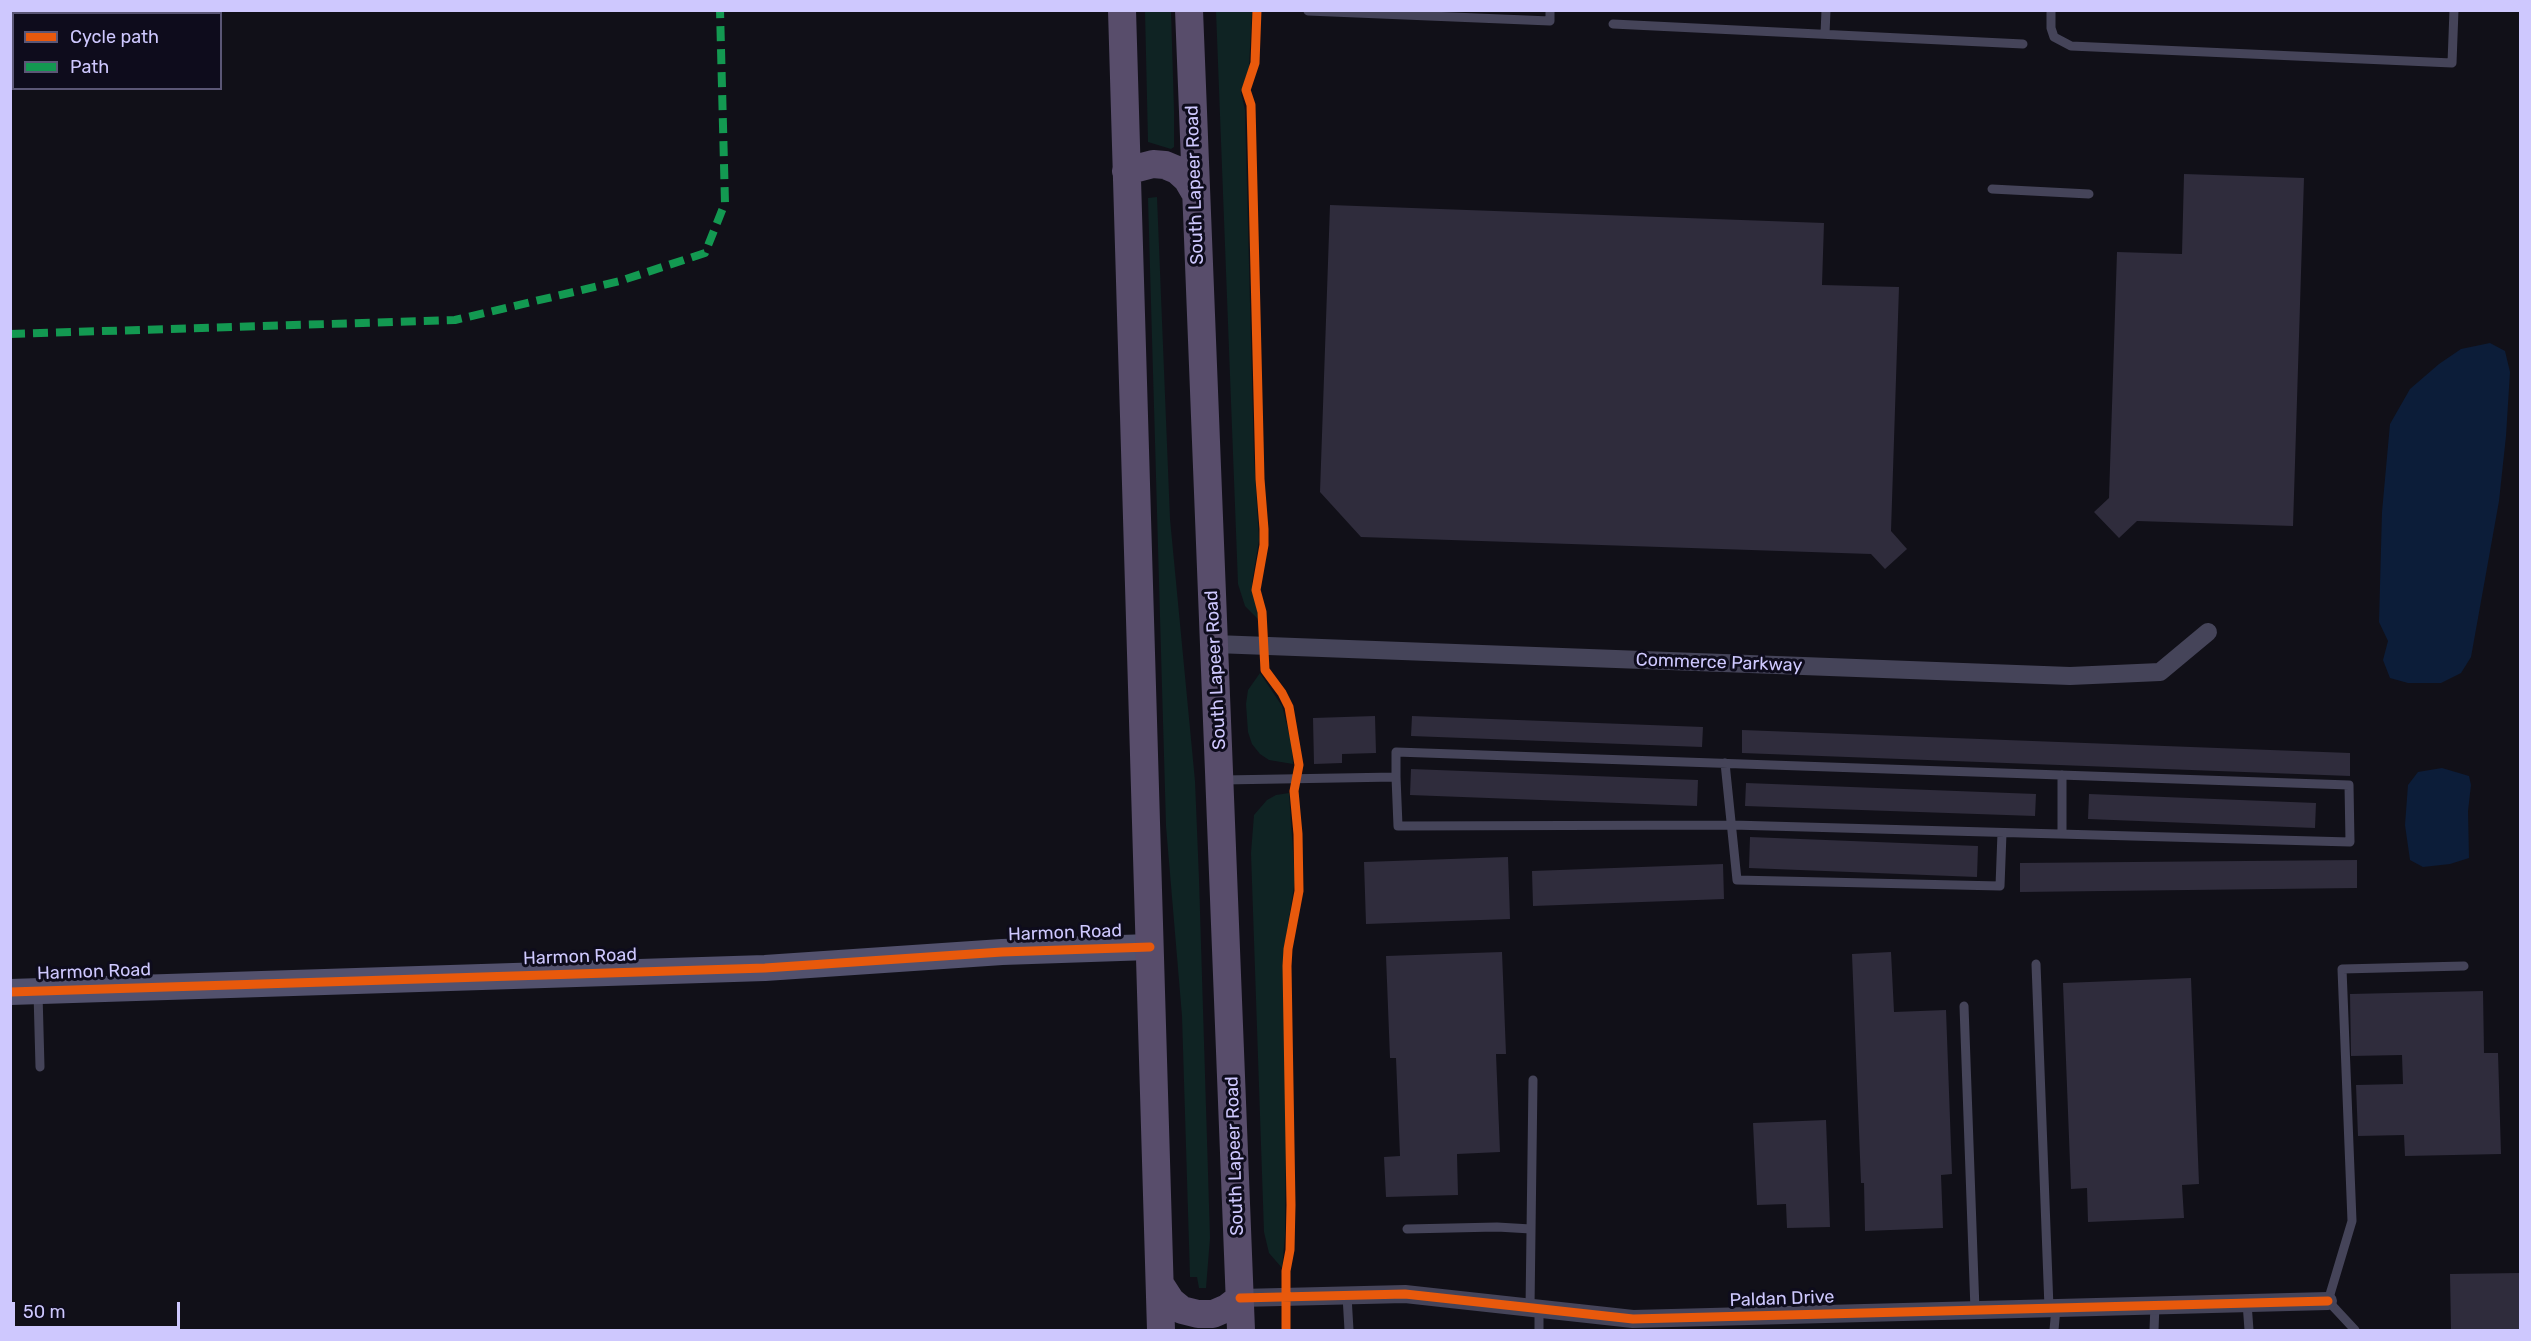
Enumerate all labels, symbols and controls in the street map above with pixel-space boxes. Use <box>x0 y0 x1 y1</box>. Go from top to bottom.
legend <box>12 12 222 90</box>
text: Cycle path <box>70 26 159 48</box>
text: Path <box>70 56 109 78</box>
street label: South Lapeer Road <box>1181 105 1209 265</box>
street label: South Lapeer Road <box>1201 590 1231 750</box>
street label: Commerce Parkway <box>1635 649 1803 677</box>
street label: Harmon Road <box>1008 920 1122 946</box>
street label: Harmon Road <box>523 944 637 970</box>
street label: Harmon Road <box>37 959 151 985</box>
street label: South Lapeer Road <box>1221 1076 1249 1236</box>
street label: Paldan Drive <box>1729 1286 1835 1312</box>
scale bar <box>15 1290 183 1328</box>
text: 50 m <box>23 1301 66 1323</box>

